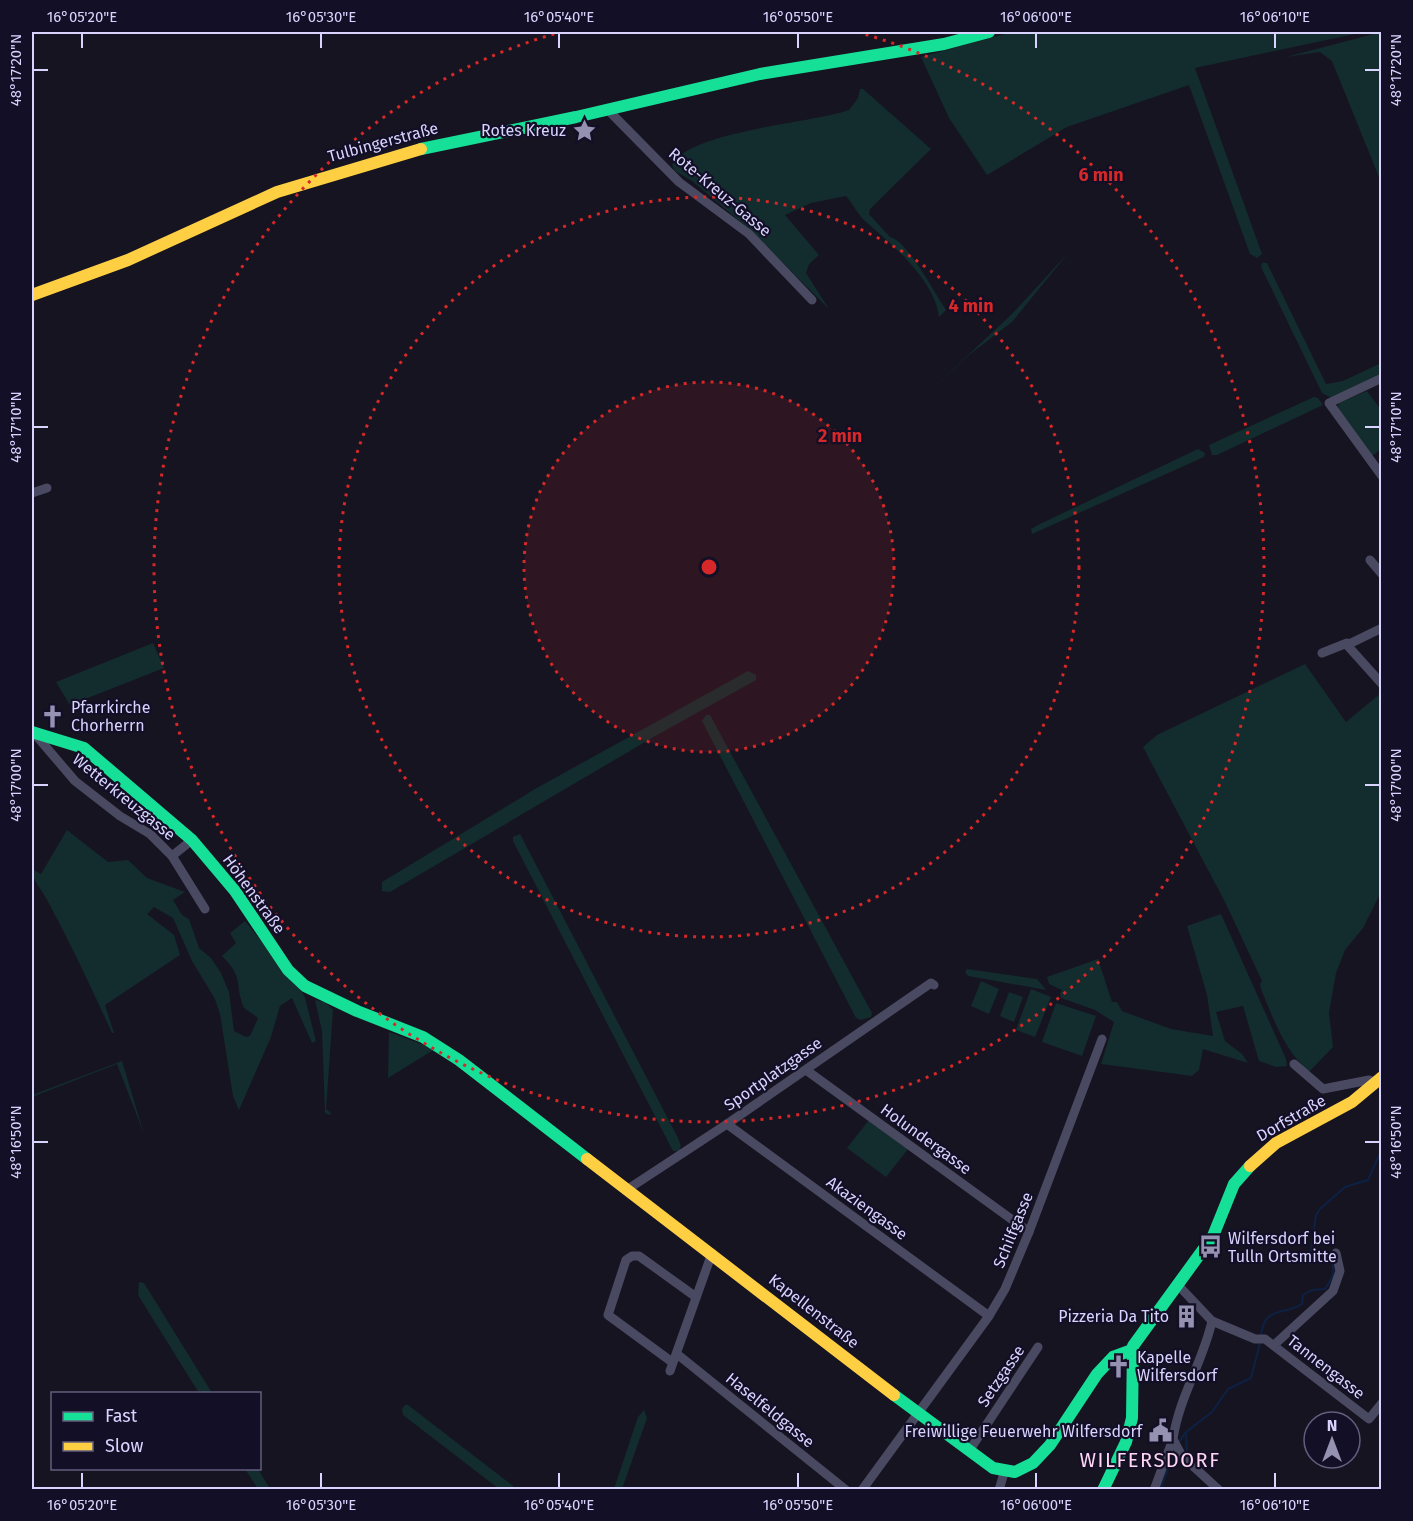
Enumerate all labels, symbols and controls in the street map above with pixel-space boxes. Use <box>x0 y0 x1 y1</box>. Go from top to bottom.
text: 16°05'20"E <box>47 8 117 26</box>
text: 16°05'30"E <box>286 8 356 26</box>
text: 16°05'40"E <box>524 8 594 26</box>
text: 16°05'50"E <box>763 8 833 26</box>
text: 16°06'00"E <box>1000 8 1072 26</box>
text: 16°06'10"E <box>1240 8 1310 26</box>
text: 48°17'20"N <box>7 34 25 106</box>
text: 48°17'20"N <box>1387 34 1405 106</box>
place icon: Rotes Kreuz <box>571 117 597 143</box>
street label: Tulbingerstraße <box>326 118 440 166</box>
place label: Rotes Kreuz <box>481 121 566 140</box>
street label: Rote-Kreuz-Gasse <box>665 144 775 240</box>
text: 6 min <box>1078 164 1124 186</box>
text: 4 min <box>948 295 994 317</box>
text: 48°17'10"N <box>7 391 25 463</box>
text: 48°17'10"N <box>1387 391 1405 463</box>
text: 2 min <box>818 425 862 447</box>
centre of rings <box>699 557 719 577</box>
place label: Pfarrkirche Chorherrn <box>71 698 150 735</box>
church icon: Pfarrkirche Chorherrn <box>40 703 66 729</box>
text: 48°17'00"N <box>7 748 25 822</box>
text: 48°17'00"N <box>1387 748 1405 822</box>
street label: Wetterkreuzgasse <box>69 750 179 844</box>
street label: Höhenstraße <box>219 851 289 937</box>
street label: Sportplatzgasse <box>720 1033 826 1115</box>
street label: Dorfstraße <box>1253 1091 1329 1145</box>
street label: Holundergasse <box>877 1100 975 1178</box>
text: 48°16'50"N <box>7 1105 25 1179</box>
text: 48°16'50"N <box>1387 1105 1405 1179</box>
street label: Akaziengasse <box>823 1172 911 1244</box>
street label: Schilfgasse <box>989 1189 1037 1271</box>
place label: Wilfersdorf bei Tulln Ortsmitte <box>1228 1229 1337 1266</box>
bus stop icon: Wilfersdorf bei Tulln Ortsmitte <box>1197 1234 1223 1260</box>
street label: Kapellenstraße <box>765 1270 863 1352</box>
building icon: Pizzeria Da Tito <box>1174 1303 1200 1329</box>
place label: Pizzeria Da Tito <box>1058 1307 1169 1326</box>
street label: Tannengasse <box>1283 1331 1369 1403</box>
street label: Setzgasse <box>974 1342 1028 1410</box>
place label: Kapelle Wilfersdorf <box>1137 1348 1219 1385</box>
church icon: Kapelle Wilfersdorf <box>1106 1353 1132 1379</box>
street label: Haselfeldgasse <box>722 1368 818 1452</box>
legend <box>51 1392 261 1470</box>
text: Fast <box>105 1405 138 1427</box>
north arrow <box>1302 1410 1362 1470</box>
text: N <box>1327 1416 1337 1435</box>
public building icon: Freiwillige Feuerwehr Wilfersdorf <box>1147 1418 1173 1444</box>
place label: Freiwillige Feuerwehr Wilfersdorf <box>904 1422 1144 1441</box>
text: Slow <box>105 1435 144 1457</box>
district label: WILFERSDORF <box>1080 1448 1220 1472</box>
text: 16°05'20"E <box>47 1496 117 1514</box>
text: 16°05'30"E <box>286 1496 356 1514</box>
text: 16°05'40"E <box>524 1496 594 1514</box>
text: 16°05'50"E <box>763 1496 833 1514</box>
text: 16°06'00"E <box>1000 1496 1072 1514</box>
text: 16°06'10"E <box>1240 1496 1310 1514</box>

